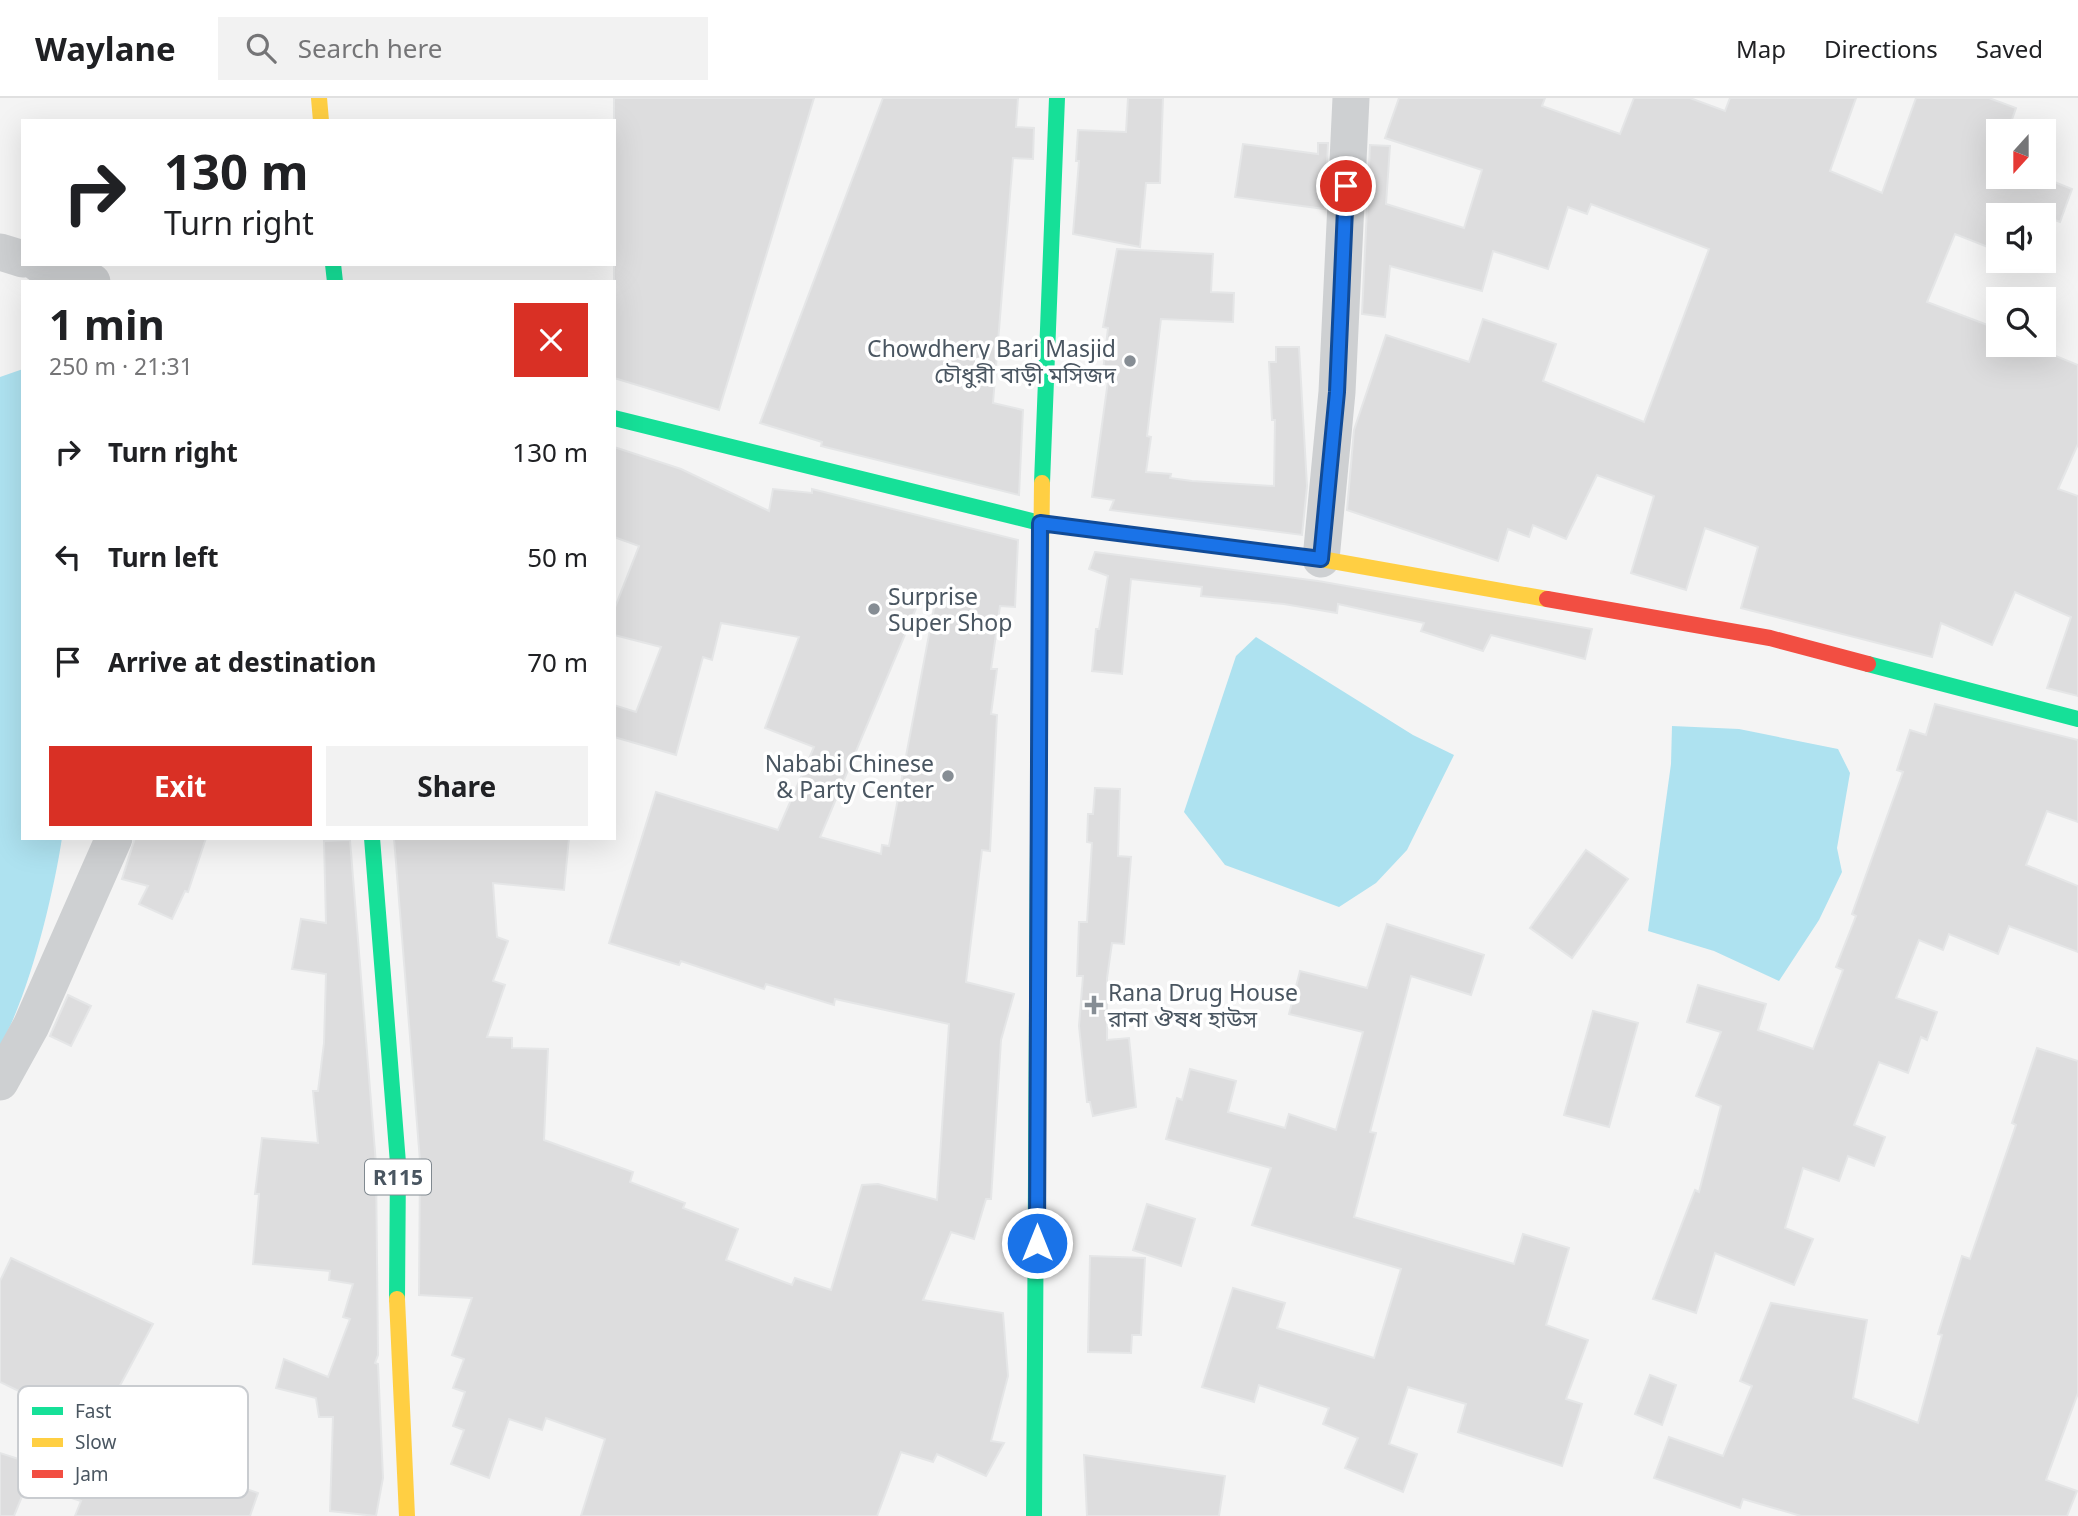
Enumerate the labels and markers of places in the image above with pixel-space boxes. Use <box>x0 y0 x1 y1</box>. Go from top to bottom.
pin <box>1316 156 1376 216</box>
place label: Chowdhery Bari Masjid চৌধুরী বাড়ী মসিজদ <box>867 332 1116 390</box>
marker: Chowdhery Bari Masjid চৌধুরী বাড়ী মসিজদ <box>1122 353 1138 369</box>
place label: Surprise Super Shop <box>888 580 1012 638</box>
marker: Surprise Super Shop <box>866 601 882 617</box>
place label: Nababi Chinese & Party Center <box>765 747 934 805</box>
marker: Nababi Chinese & Party Center <box>940 768 956 784</box>
place label: Rana Drug House রানা ঔষধ হাউস <box>1107 976 1298 1034</box>
marker: Rana Drug House রানা ঔষধ হাউস <box>1086 997 1102 1013</box>

